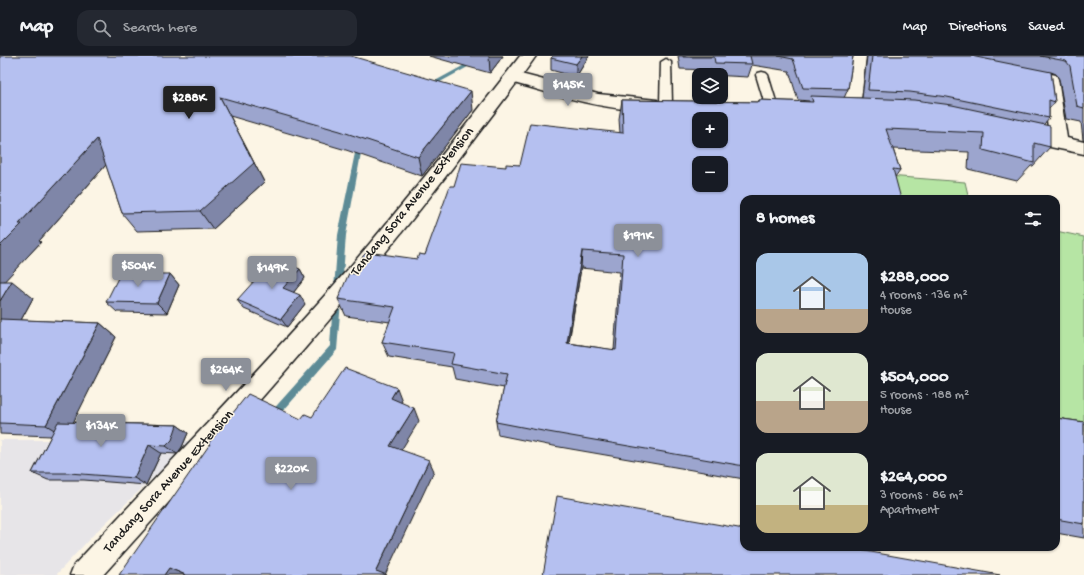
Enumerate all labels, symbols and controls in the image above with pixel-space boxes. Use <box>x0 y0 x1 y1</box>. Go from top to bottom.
search box <box>77 10 357 46</box>
text: Map <box>20 16 53 39</box>
icon: search <box>91 17 113 39</box>
text: Search here <box>123 19 197 37</box>
text: Map <box>903 19 927 36</box>
text: Directions <box>949 19 1006 36</box>
text: Saved <box>1028 19 1064 36</box>
map controls <box>692 68 728 192</box>
button: layers <box>692 68 728 104</box>
pin: $145K <box>540 73 596 107</box>
text: $145K <box>552 78 584 93</box>
pin: $288K <box>161 86 217 120</box>
text: $288K <box>172 91 206 106</box>
button: + <box>692 112 728 148</box>
street label: Tandang Sora Avenue Extension <box>347 124 479 281</box>
button: − <box>692 156 728 192</box>
icon: filters <box>1022 208 1044 230</box>
text: 8 homes <box>756 209 814 229</box>
pin: $191K <box>610 224 666 258</box>
text: $191K <box>623 229 653 244</box>
pin: $504K <box>110 254 166 288</box>
pin: $149K <box>244 256 300 290</box>
text: $504K <box>121 259 155 274</box>
text: $149K <box>257 261 287 276</box>
text: $288,000 <box>880 268 949 288</box>
icon: home <box>788 269 836 317</box>
text: 4 rooms · 136 m² <box>880 288 968 303</box>
text: House <box>880 303 912 318</box>
pin: $264K <box>198 358 254 392</box>
text: $264K <box>210 363 242 378</box>
text: $504,000 <box>880 368 949 388</box>
icon: home <box>788 369 836 417</box>
text: 5 rooms · 188 m² <box>880 388 969 403</box>
text: House <box>880 403 912 418</box>
street label: Tandang Sora Avenue Extension <box>100 407 238 558</box>
pin: $134K <box>73 414 129 448</box>
text: $134K <box>85 419 117 434</box>
pin: $220K <box>263 457 319 491</box>
text: $220K <box>274 462 308 477</box>
text: $264,000 <box>880 468 947 488</box>
icon: home <box>788 469 836 517</box>
text: 3 rooms · 86 m² <box>880 488 963 503</box>
text: Apartment <box>880 503 939 518</box>

